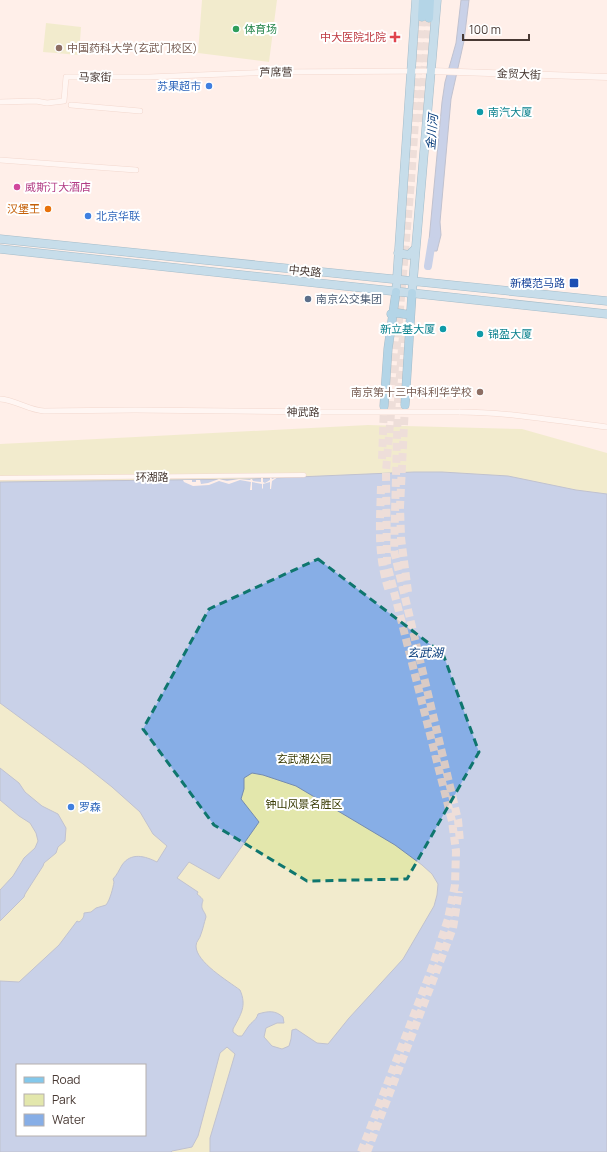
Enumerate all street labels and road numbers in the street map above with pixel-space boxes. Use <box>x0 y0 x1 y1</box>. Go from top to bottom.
street label: 芦席营 <box>259 64 293 79</box>
street label: 金贸大街 <box>497 65 541 82</box>
street label: 马家街 <box>78 69 112 84</box>
street label: 中央路 <box>288 261 322 280</box>
street label: 神武路 <box>286 404 320 419</box>
street label: 环湖路 <box>136 469 169 484</box>

